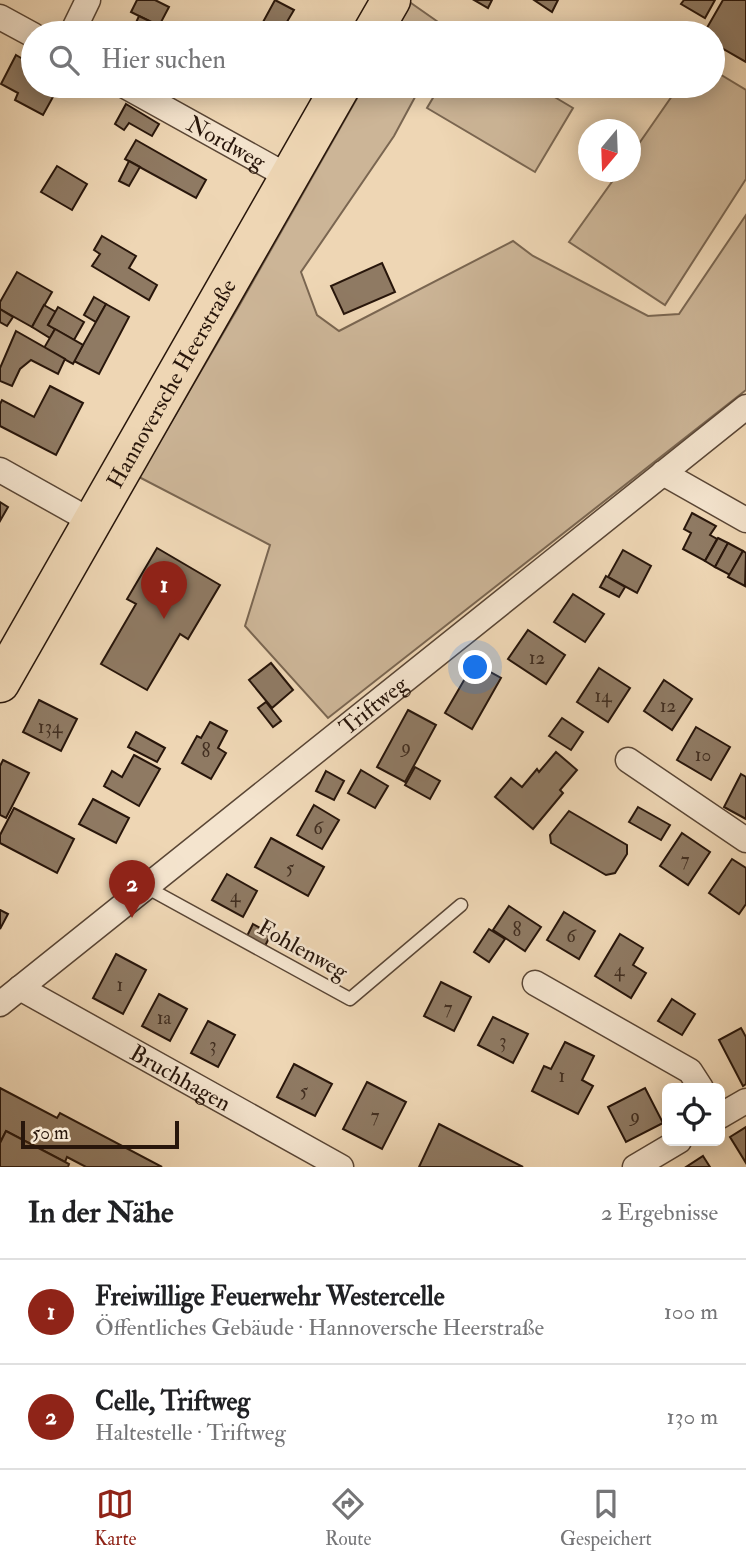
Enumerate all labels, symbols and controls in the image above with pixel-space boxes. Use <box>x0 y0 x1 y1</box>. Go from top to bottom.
search box <box>21 21 725 98</box>
icon: search <box>45 41 83 79</box>
text: Hier suchen <box>101 44 226 76</box>
street label: Nordweg <box>182 109 271 177</box>
north arrow <box>578 119 641 182</box>
street label: Hannoversche Heerstraße <box>100 274 243 493</box>
pin: 1 <box>141 561 187 619</box>
house number: 12 <box>529 646 545 670</box>
your location <box>458 650 492 684</box>
street label: Triftweg <box>334 669 414 742</box>
house number: 14 <box>594 684 612 708</box>
house number: 12 <box>660 694 676 718</box>
house number: 134 <box>38 715 63 739</box>
house number: 9 <box>399 735 411 759</box>
house number: 8 <box>202 739 211 763</box>
house number: 10 <box>695 743 711 767</box>
house number: 6 <box>313 816 324 840</box>
house number: 7 <box>681 848 690 872</box>
house number: 5 <box>286 856 295 880</box>
pin: 2 <box>109 860 155 918</box>
house number: 4 <box>230 884 241 908</box>
street label: Fohlenweg <box>252 913 354 986</box>
house number: 8 <box>513 918 522 942</box>
house number: 6 <box>566 924 577 948</box>
house number: 4 <box>614 958 625 982</box>
house number: 1 <box>117 973 123 997</box>
house number: 7 <box>444 996 453 1020</box>
house number: 1a <box>157 1006 171 1030</box>
house number: 3 <box>499 1029 507 1053</box>
house number: 3 <box>209 1033 217 1057</box>
street label: Bruchhagen <box>125 1038 236 1118</box>
house number: 1 <box>559 1064 565 1088</box>
house number: 5 <box>300 1079 309 1103</box>
map controls <box>662 1083 725 1146</box>
button: locate <box>662 1083 725 1146</box>
house number: 7 <box>371 1104 380 1128</box>
house number: 9 <box>628 1104 640 1128</box>
scale bar <box>21 1118 178 1150</box>
text: 50 m <box>32 1121 69 1145</box>
text: In der Nähe <box>28 1194 173 1231</box>
text: 2 Ergebnisse <box>601 1198 718 1227</box>
text: Freiwillige Feuerwehr Westercelle <box>95 1281 445 1313</box>
text: 1 <box>47 1297 55 1326</box>
text: 100 m <box>664 1297 718 1326</box>
text: Öffentliches Gebäude · Hannoversche Heerstraße <box>95 1313 544 1342</box>
text: Celle, Triftweg <box>95 1386 250 1418</box>
text: 2 <box>45 1402 57 1431</box>
text: 130 m <box>666 1402 718 1431</box>
text: Haltestelle · Triftweg <box>95 1418 286 1447</box>
tab: Karte <box>94 1485 137 1551</box>
tab: Route <box>325 1485 371 1551</box>
tab: Gespeichert <box>560 1485 652 1551</box>

